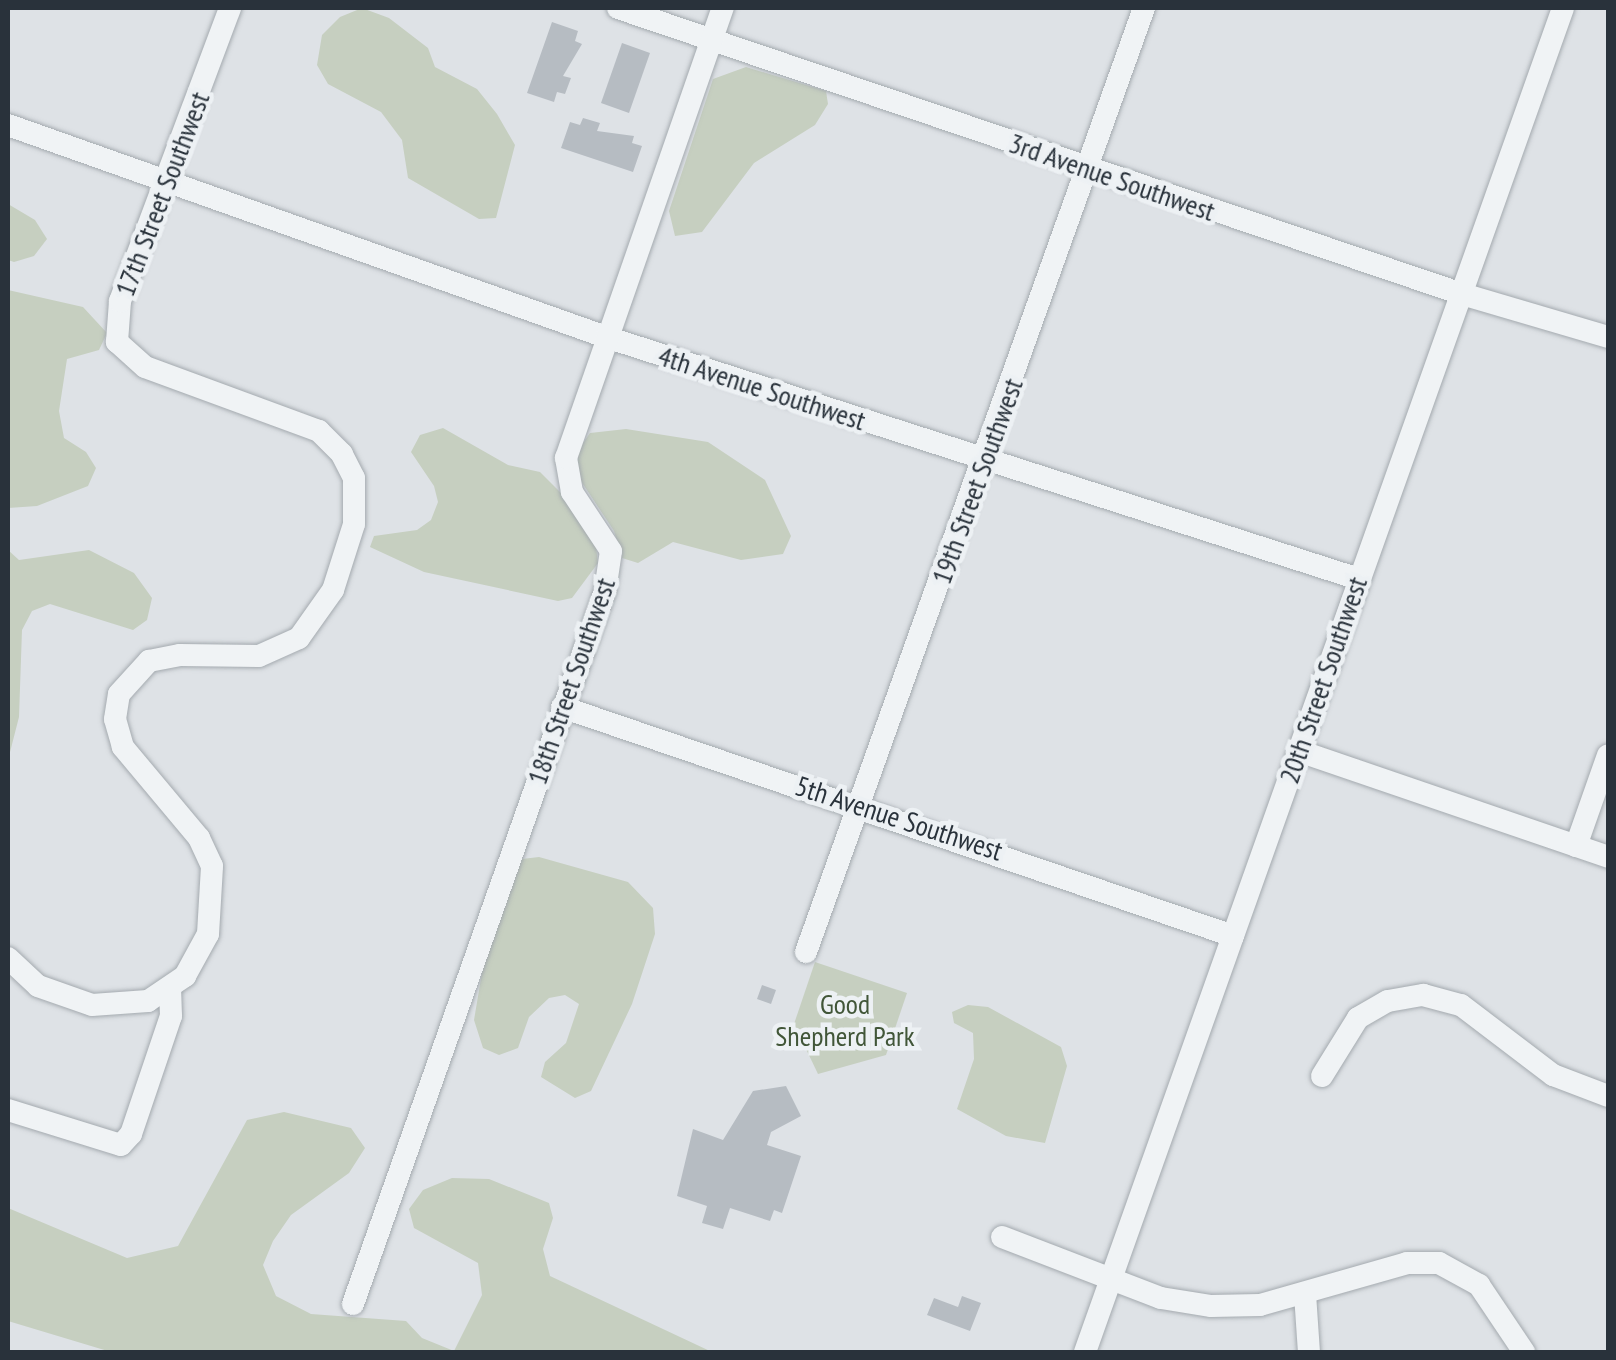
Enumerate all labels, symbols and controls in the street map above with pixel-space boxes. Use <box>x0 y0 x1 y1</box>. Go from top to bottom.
street label: 17th Street Southwest <box>108 87 216 301</box>
street label: 3rd Avenue Southwest <box>1004 126 1220 228</box>
street label: 4th Avenue Southwest <box>654 339 870 437</box>
street label: 19th Street Southwest <box>924 374 1030 588</box>
street label: 20th Street Southwest <box>1272 572 1374 788</box>
street label: 18th Street Southwest <box>520 573 622 789</box>
street label: 5th Avenue Southwest <box>791 769 1007 867</box>
park label: Good Shepherd Park <box>775 987 915 1053</box>

